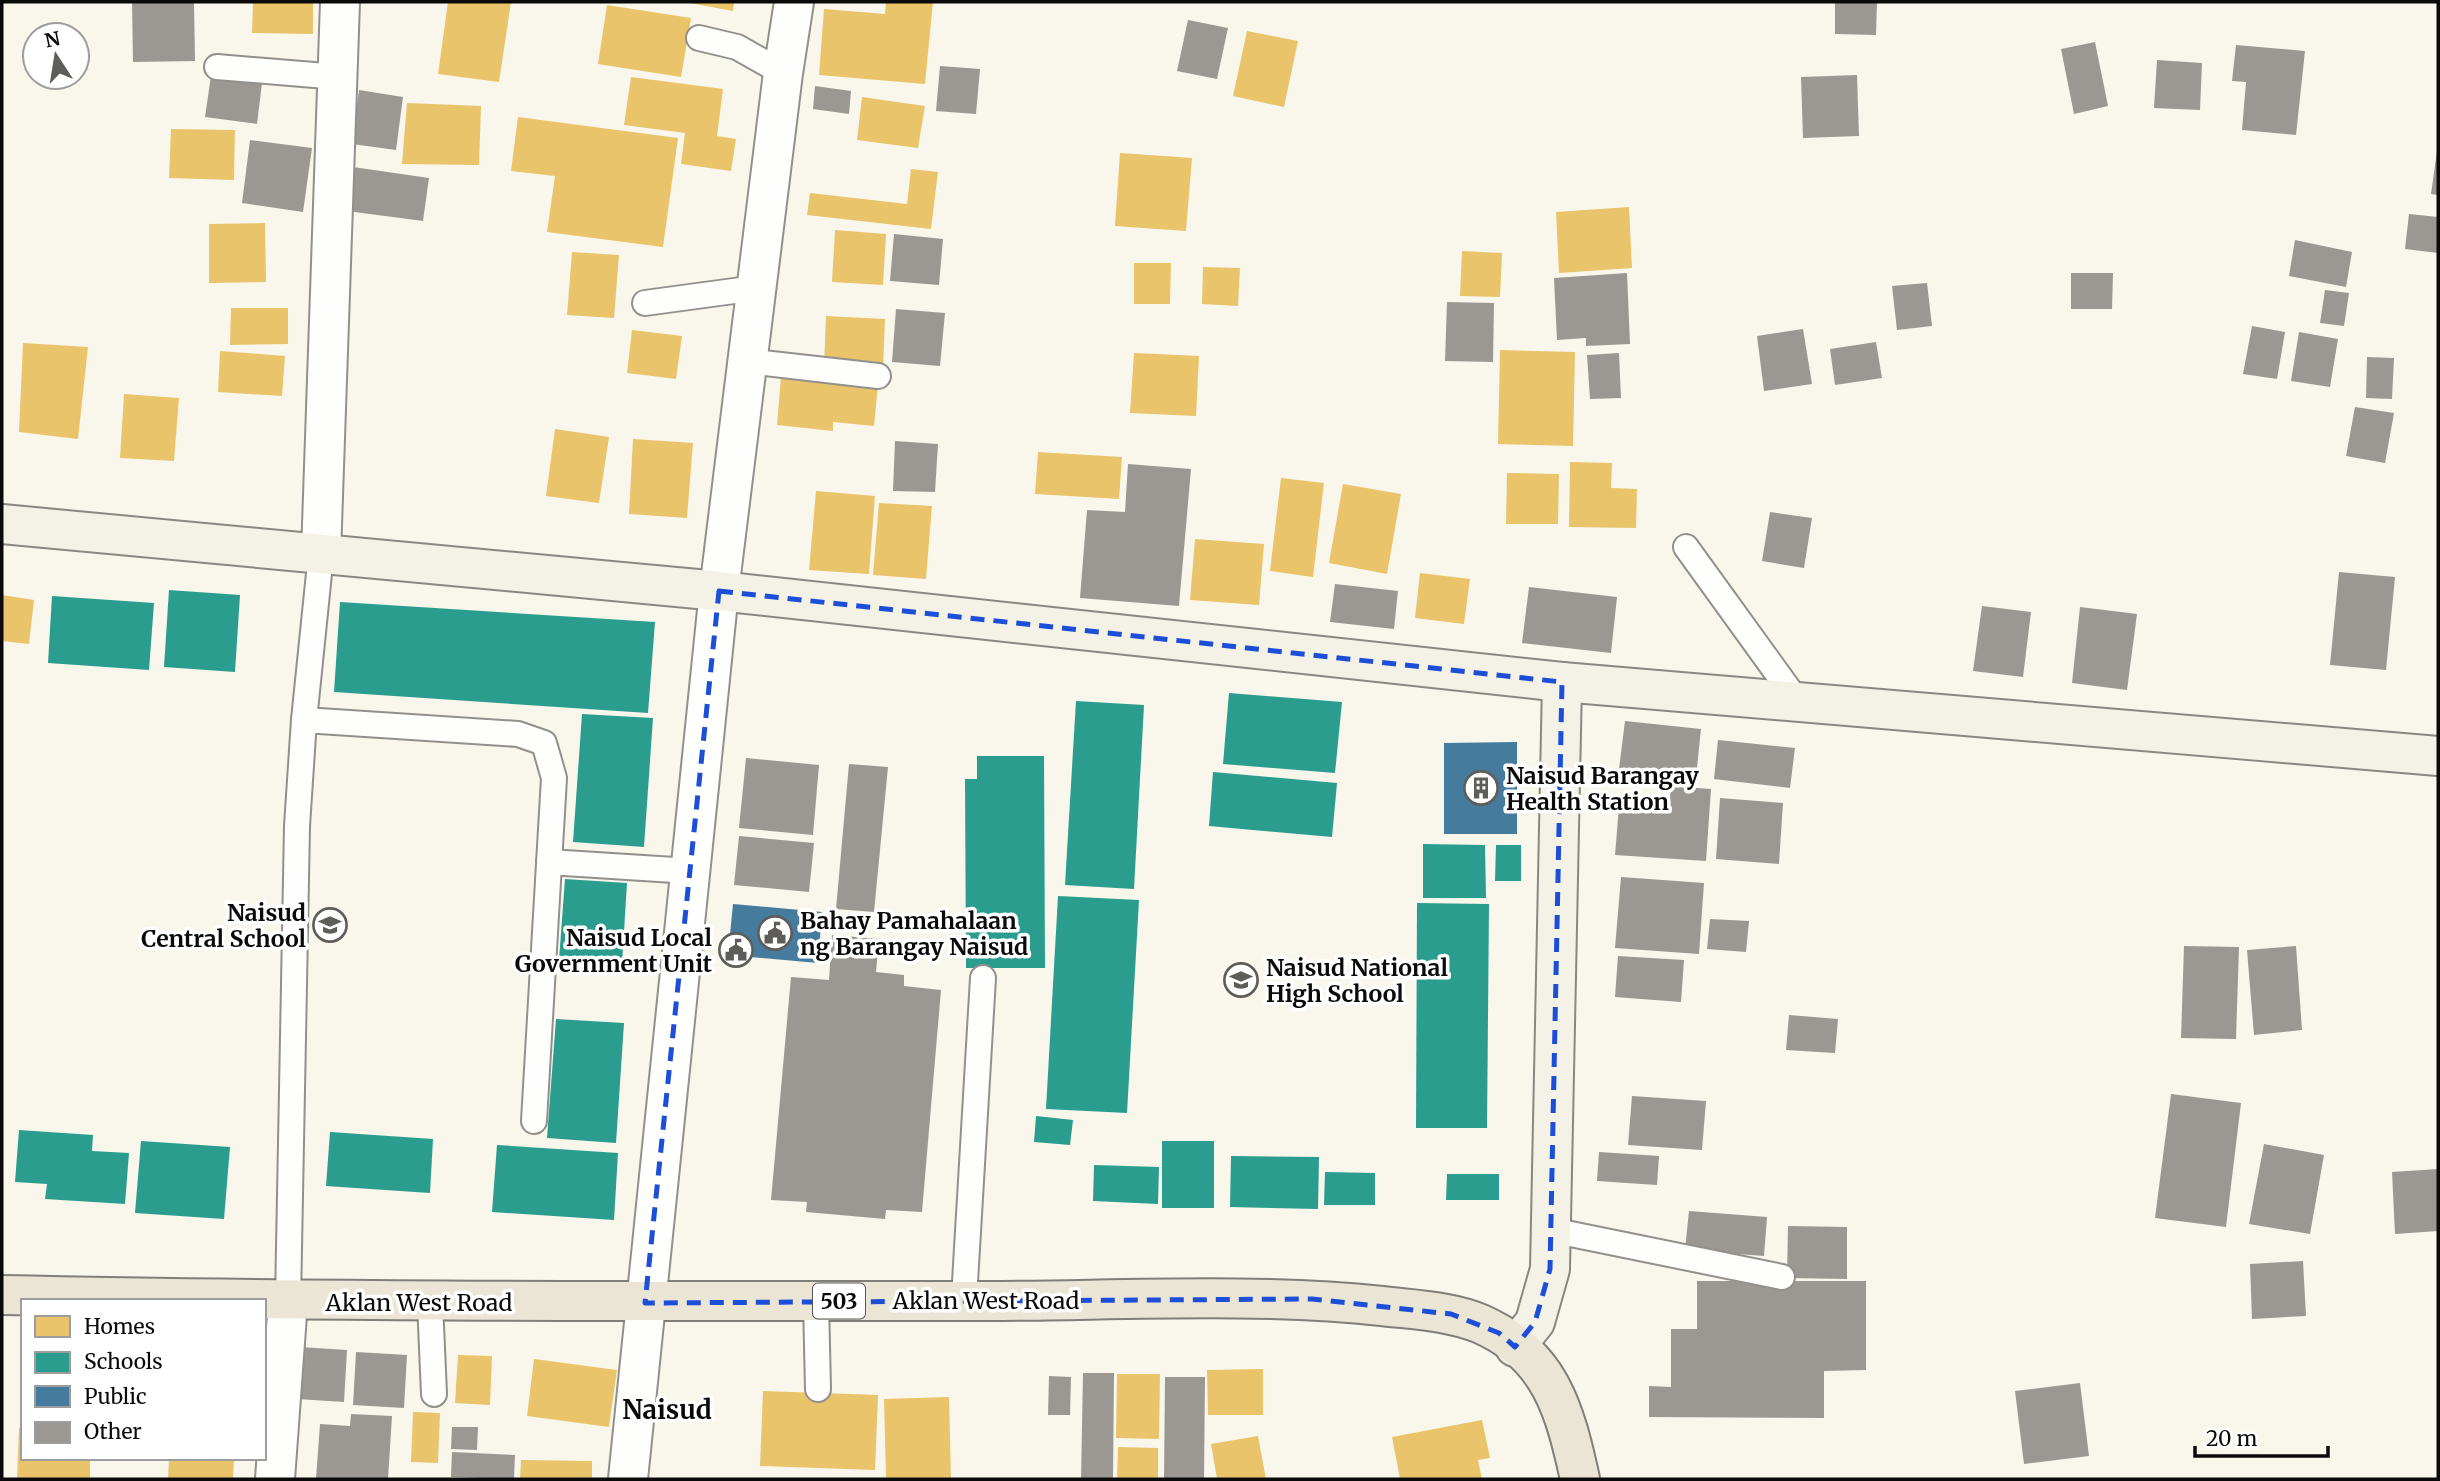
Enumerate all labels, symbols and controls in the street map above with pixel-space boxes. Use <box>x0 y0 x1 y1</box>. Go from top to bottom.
north arrow <box>21 21 91 91</box>
text: N <box>43 26 62 53</box>
place label: Naisud Barangay Health Station <box>1506 761 1699 816</box>
building icon: Naisud Barangay Health Station <box>1462 769 1500 807</box>
place label: Naisud Central School <box>141 898 307 953</box>
school or university icon: Naisud Central School <box>311 906 349 944</box>
place label: Bahay Pamahalaan ng Barangay Naisud <box>800 906 1028 961</box>
public building icon: Bahay Pamahalaan ng Barangay Naisud <box>756 914 794 952</box>
place label: Naisud Local Government Unit <box>515 923 713 978</box>
public building icon: Naisud Local Government Unit <box>717 931 755 969</box>
place label: Naisud National High School <box>1266 953 1448 1008</box>
school or university icon: Naisud National High School <box>1222 961 1260 999</box>
road number: 503 <box>813 1284 865 1318</box>
street label: Aklan West Road <box>892 1286 1080 1315</box>
street label: Aklan West Road <box>325 1288 513 1317</box>
legend <box>21 1299 266 1460</box>
text: Homes <box>84 1313 155 1340</box>
text: Schools <box>84 1348 163 1375</box>
text: Public <box>84 1383 147 1410</box>
district label: Naisud <box>622 1393 712 1426</box>
scale bar <box>2195 1414 2328 1458</box>
text: Other <box>84 1418 142 1445</box>
text: 20 m <box>2206 1425 2258 1452</box>

